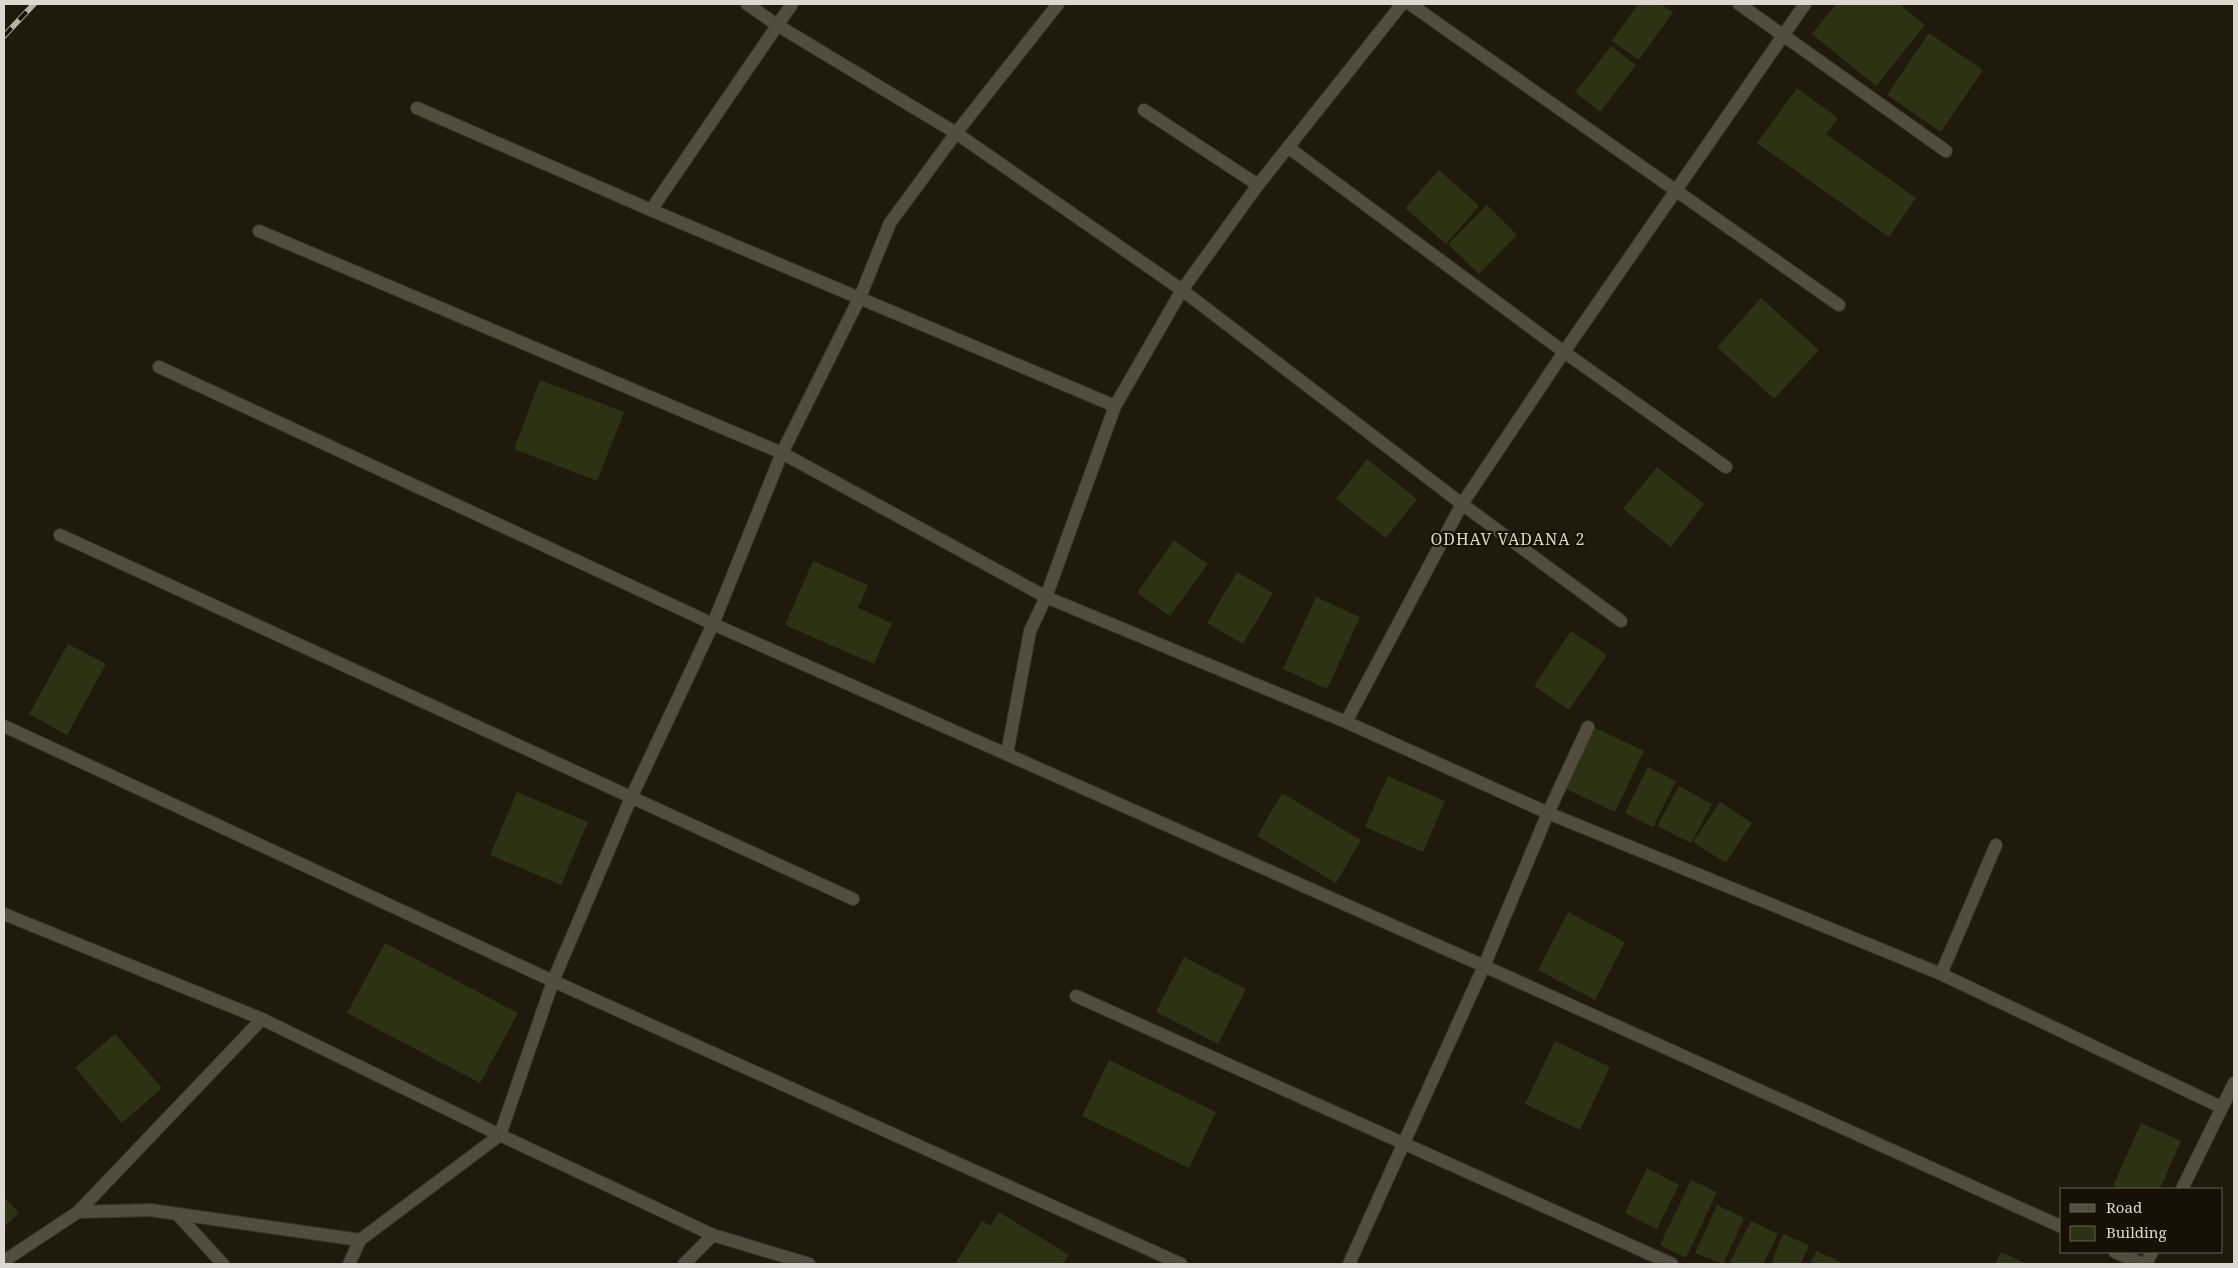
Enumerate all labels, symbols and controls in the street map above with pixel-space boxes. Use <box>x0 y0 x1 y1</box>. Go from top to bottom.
district label: ODHAV VADANA 2 <box>1430 528 1586 550</box>
legend <box>2060 1188 2223 1253</box>
text: Road <box>2106 1197 2142 1217</box>
text: Building <box>2106 1222 2167 1242</box>

